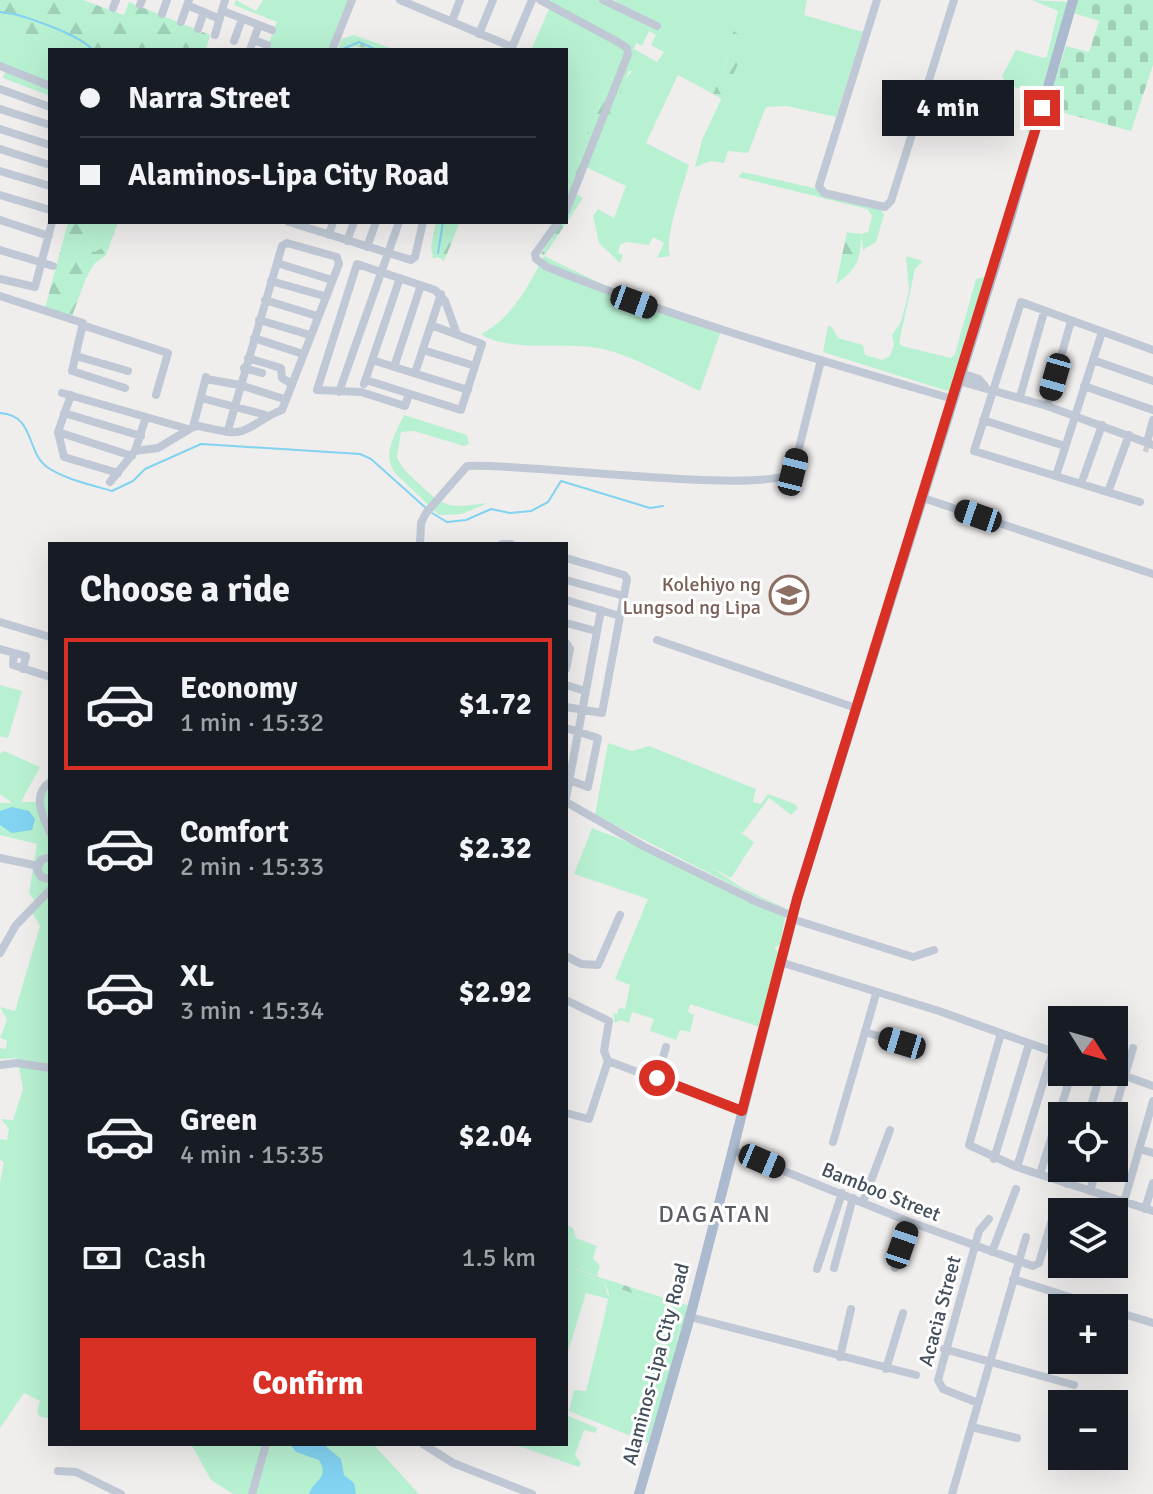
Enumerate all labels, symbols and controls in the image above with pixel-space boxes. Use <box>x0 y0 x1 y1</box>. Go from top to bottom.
text: Narra Street <box>128 80 290 117</box>
callout: 4 min <box>882 80 1014 136</box>
route end <box>1024 90 1060 126</box>
text: 4 min <box>917 92 979 124</box>
text: Alaminos-Lipa City Road <box>128 157 449 194</box>
car <box>607 283 661 321</box>
car <box>1037 351 1073 403</box>
car <box>776 446 810 498</box>
car <box>951 497 1005 535</box>
text: Choose a ride <box>80 567 290 612</box>
place label: Kolehiyo ng Lungsod ng Lipa <box>622 572 761 620</box>
school or university icon: Kolehiyo ng Lungsod ng Lipa <box>768 574 810 616</box>
icon: car <box>84 668 156 740</box>
text: Economy <box>180 670 297 707</box>
text: $1.72 <box>459 686 532 723</box>
text: 1 min · 15:32 <box>180 707 324 739</box>
icon: car <box>84 812 156 884</box>
text: Comfort <box>180 814 289 851</box>
text: $2.32 <box>459 830 532 867</box>
text: 2 min · 15:33 <box>180 851 324 883</box>
icon: car <box>84 956 156 1028</box>
text: XL <box>180 958 214 995</box>
text: $2.92 <box>459 974 532 1011</box>
text: 3 min · 15:34 <box>180 995 324 1027</box>
north arrow <box>1048 1006 1128 1086</box>
map controls <box>1048 1006 1128 1470</box>
car <box>876 1025 928 1061</box>
route start <box>639 1060 675 1096</box>
icon: car <box>84 1100 156 1172</box>
text: Green <box>180 1102 257 1139</box>
button: locate <box>1048 1102 1128 1182</box>
text: $2.04 <box>459 1118 532 1155</box>
text: 4 min · 15:35 <box>180 1139 324 1171</box>
car <box>735 1141 789 1181</box>
street label: Bamboo Street <box>818 1157 944 1227</box>
button: layers <box>1048 1198 1128 1278</box>
district label: DAGATAN <box>658 1199 772 1229</box>
car <box>883 1218 921 1272</box>
icon: cash <box>80 1236 124 1280</box>
text: Cash <box>144 1240 207 1277</box>
text: 1.5 km <box>462 1242 536 1274</box>
street label: Acacia Street <box>913 1253 967 1369</box>
street label: Alaminos-Lipa City Road <box>617 1260 695 1468</box>
button: + <box>1048 1294 1128 1374</box>
button: Confirm <box>80 1338 536 1430</box>
button: − <box>1048 1390 1128 1470</box>

